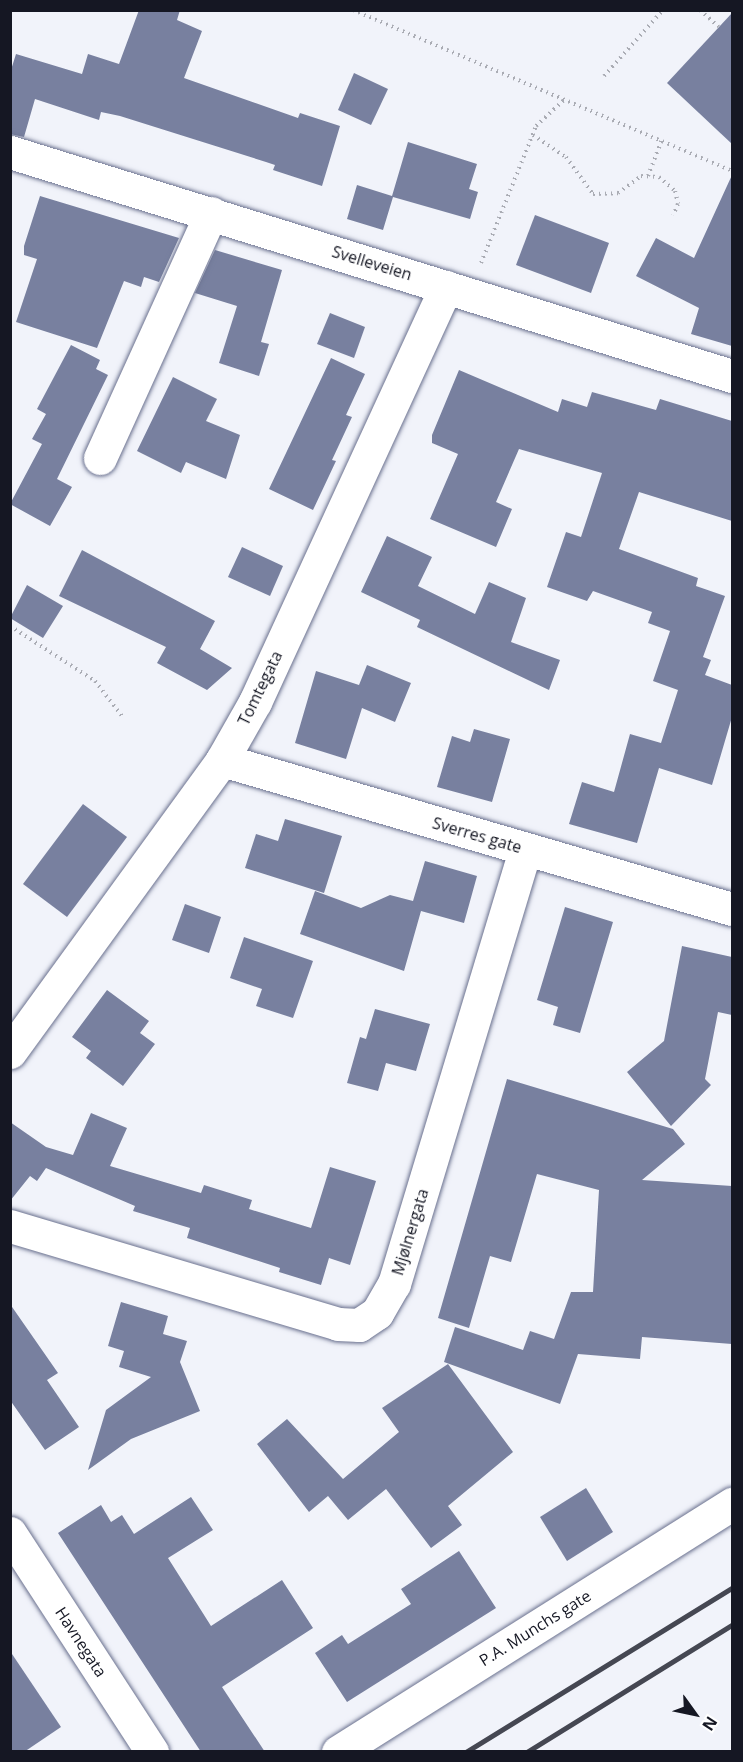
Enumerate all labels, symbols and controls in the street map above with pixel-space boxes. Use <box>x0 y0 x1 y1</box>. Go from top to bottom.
street label: Svelleveien <box>330 242 414 284</box>
street label: Tomtegata <box>234 648 286 728</box>
street label: Sverres gate <box>430 813 524 857</box>
street label: Mjølnergata <box>388 1186 432 1278</box>
street label: P.A. Munchs gate <box>476 1586 594 1670</box>
street label: Havnegata <box>51 1603 111 1681</box>
north arrow <box>665 1684 725 1744</box>
text: N <box>697 1712 723 1735</box>

